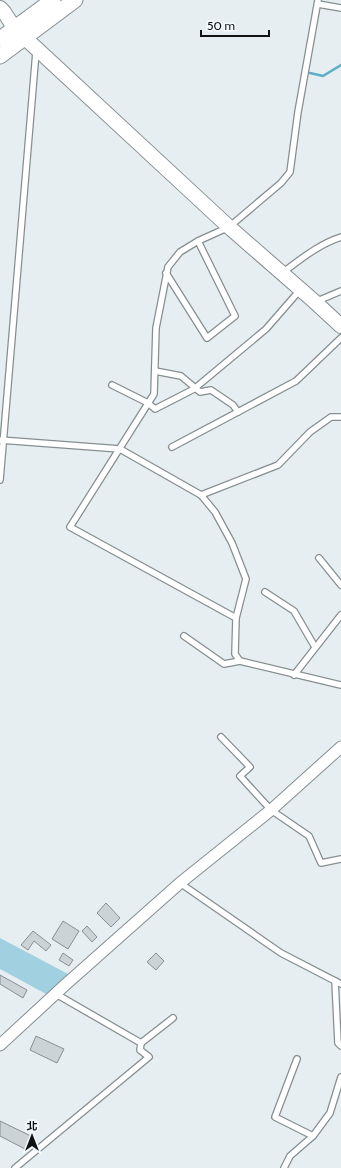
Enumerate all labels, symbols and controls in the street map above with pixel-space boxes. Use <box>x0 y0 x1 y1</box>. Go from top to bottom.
scale bar <box>201 12 269 38</box>
text: 50 m <box>207 18 235 33</box>
north arrow <box>12 1116 52 1156</box>
text: 北 <box>27 1119 38 1133</box>

